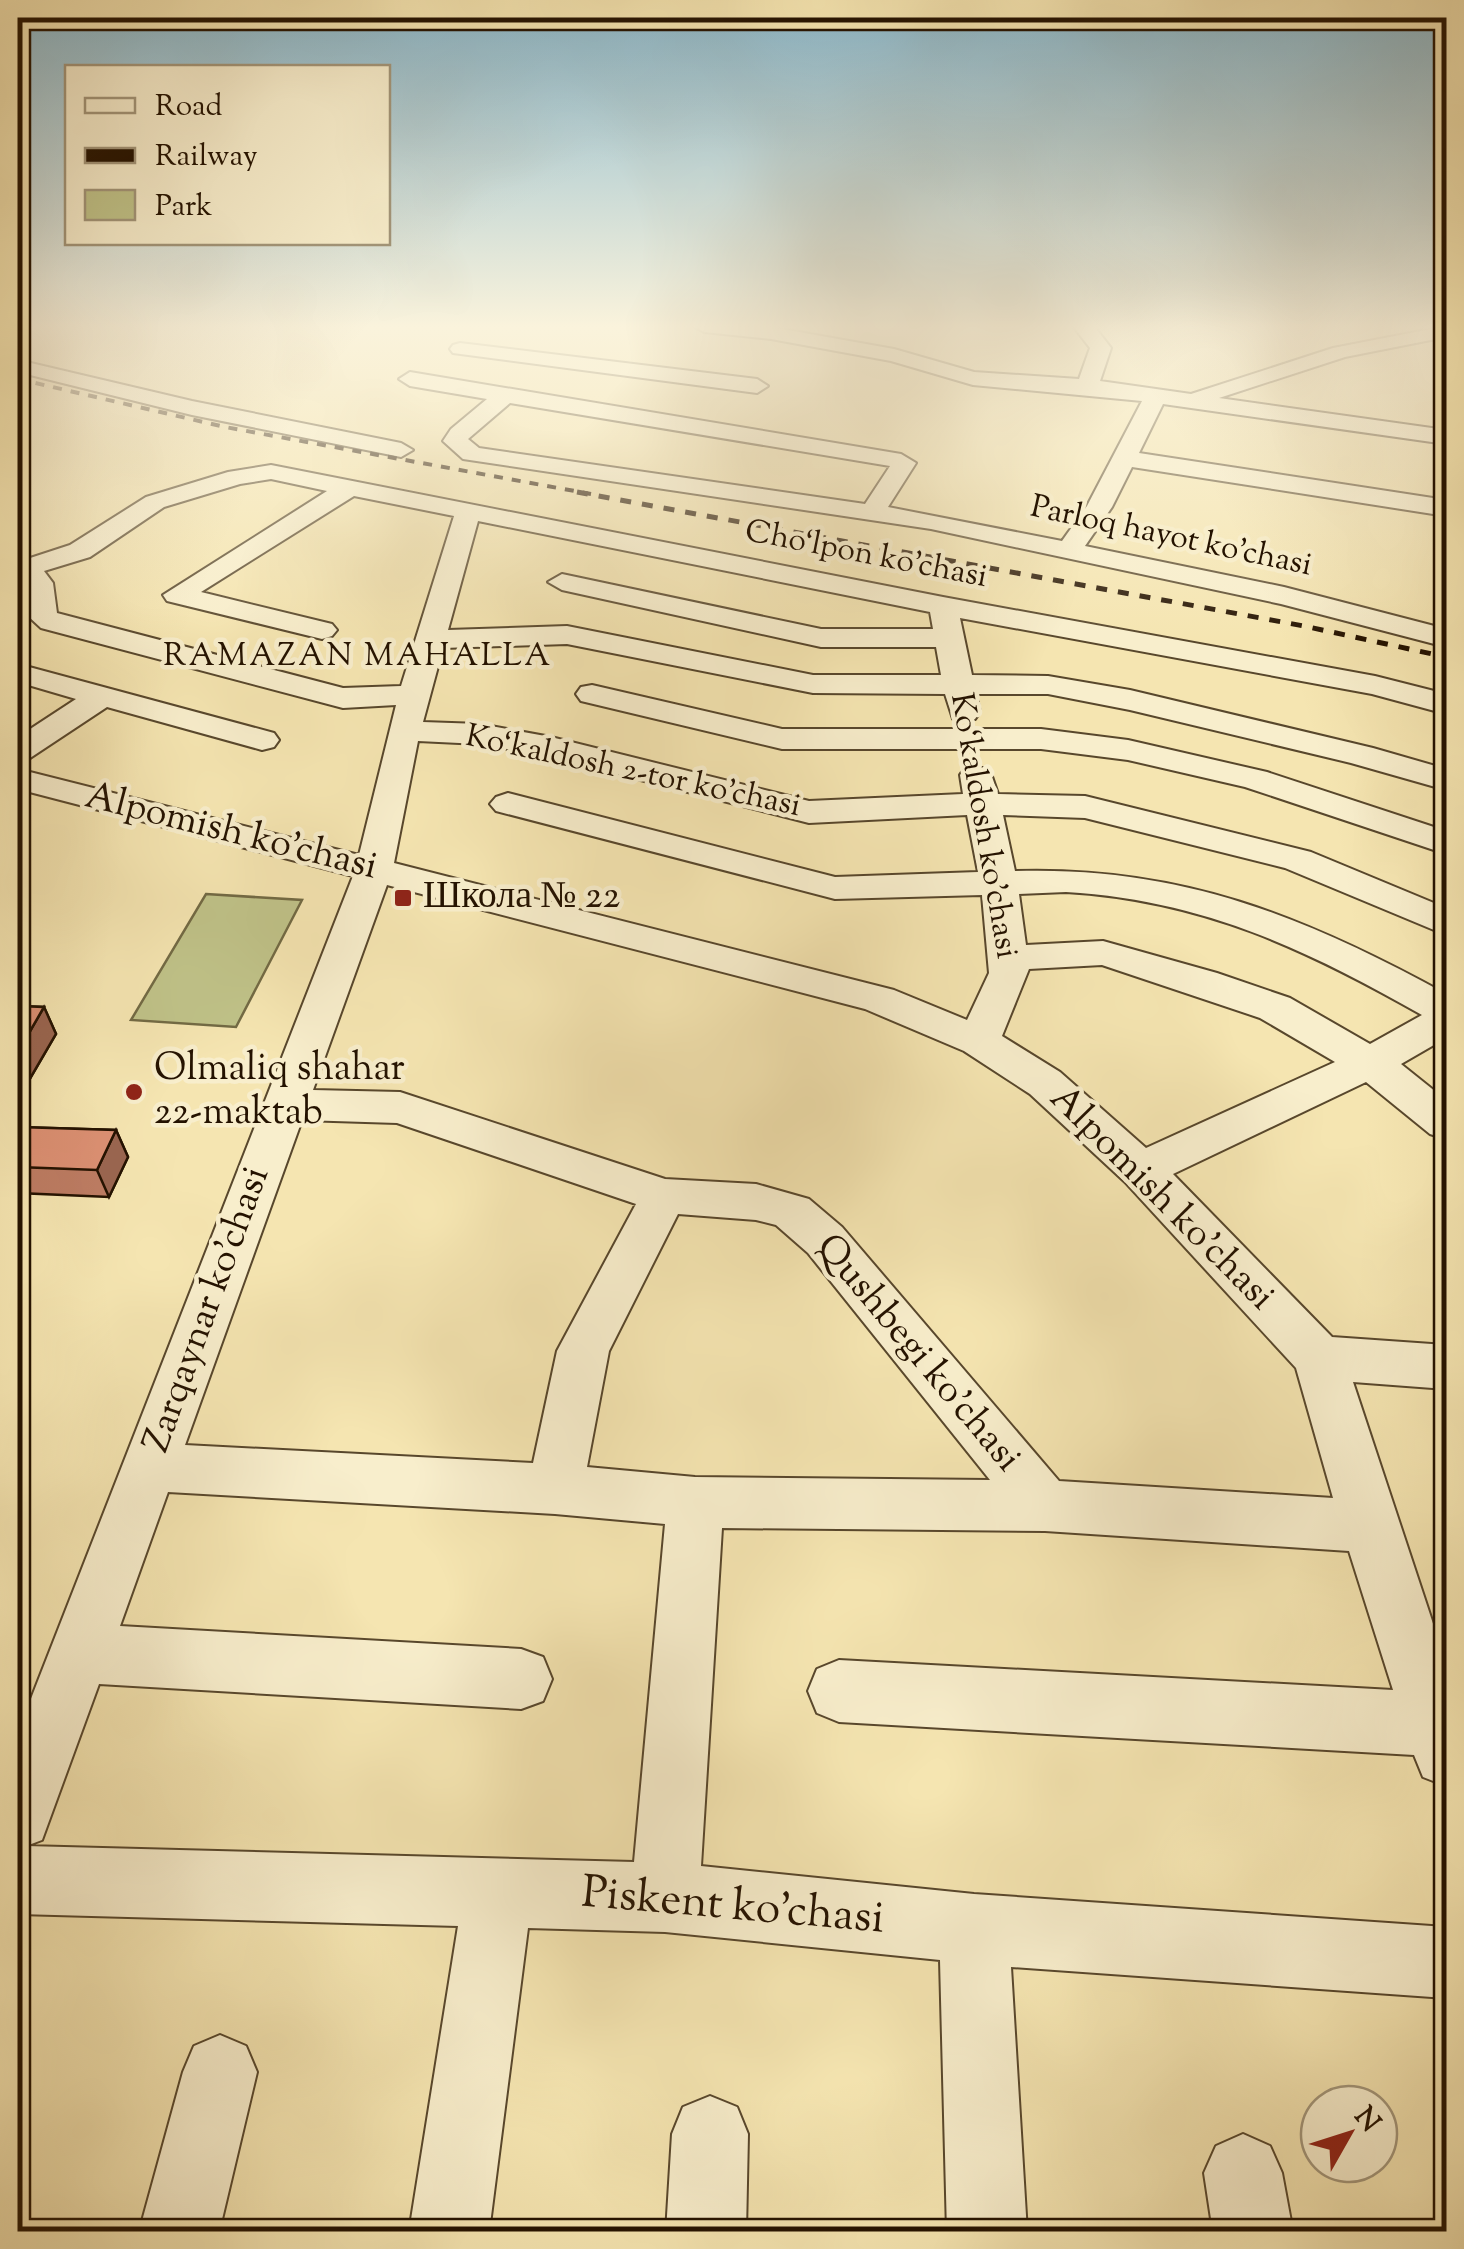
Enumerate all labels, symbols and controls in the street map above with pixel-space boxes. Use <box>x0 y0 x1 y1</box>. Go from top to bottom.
legend <box>65 65 390 245</box>
text: Road <box>155 86 222 129</box>
text: Railway <box>155 136 258 179</box>
text: Park <box>155 186 212 229</box>
street label: Parloq hayot ko'chasi <box>1026 485 1316 589</box>
street label: Cho‘lpon ko'chasi <box>741 509 991 601</box>
district label: RAMAZAN MAHALLA <box>163 634 553 680</box>
street label: Ko‘kaldosh ko'chasi <box>937 690 1029 962</box>
street label: Ko‘kaldosh 2-tor ko'chasi <box>461 714 805 830</box>
street label: Alpomish ko'chasi <box>79 771 383 895</box>
place label: Школа № 22 <box>423 871 620 925</box>
marker: Школа № 22 <box>392 887 414 909</box>
place label: Olmaliq shahar 22-maktab <box>154 1043 405 1141</box>
street label: Alpomish ko'chasi <box>1036 1074 1286 1324</box>
marker: Olmaliq shahar 22-maktab <box>123 1081 145 1103</box>
street label: Zarqaynar ko'chasi <box>131 1160 285 1460</box>
street label: Qushbegi ko'chasi <box>801 1223 1033 1485</box>
street label: Piskent ko'chasi <box>579 1862 887 1954</box>
north arrow <box>1299 2084 1399 2184</box>
text: N <box>1344 2099 1389 2141</box>

